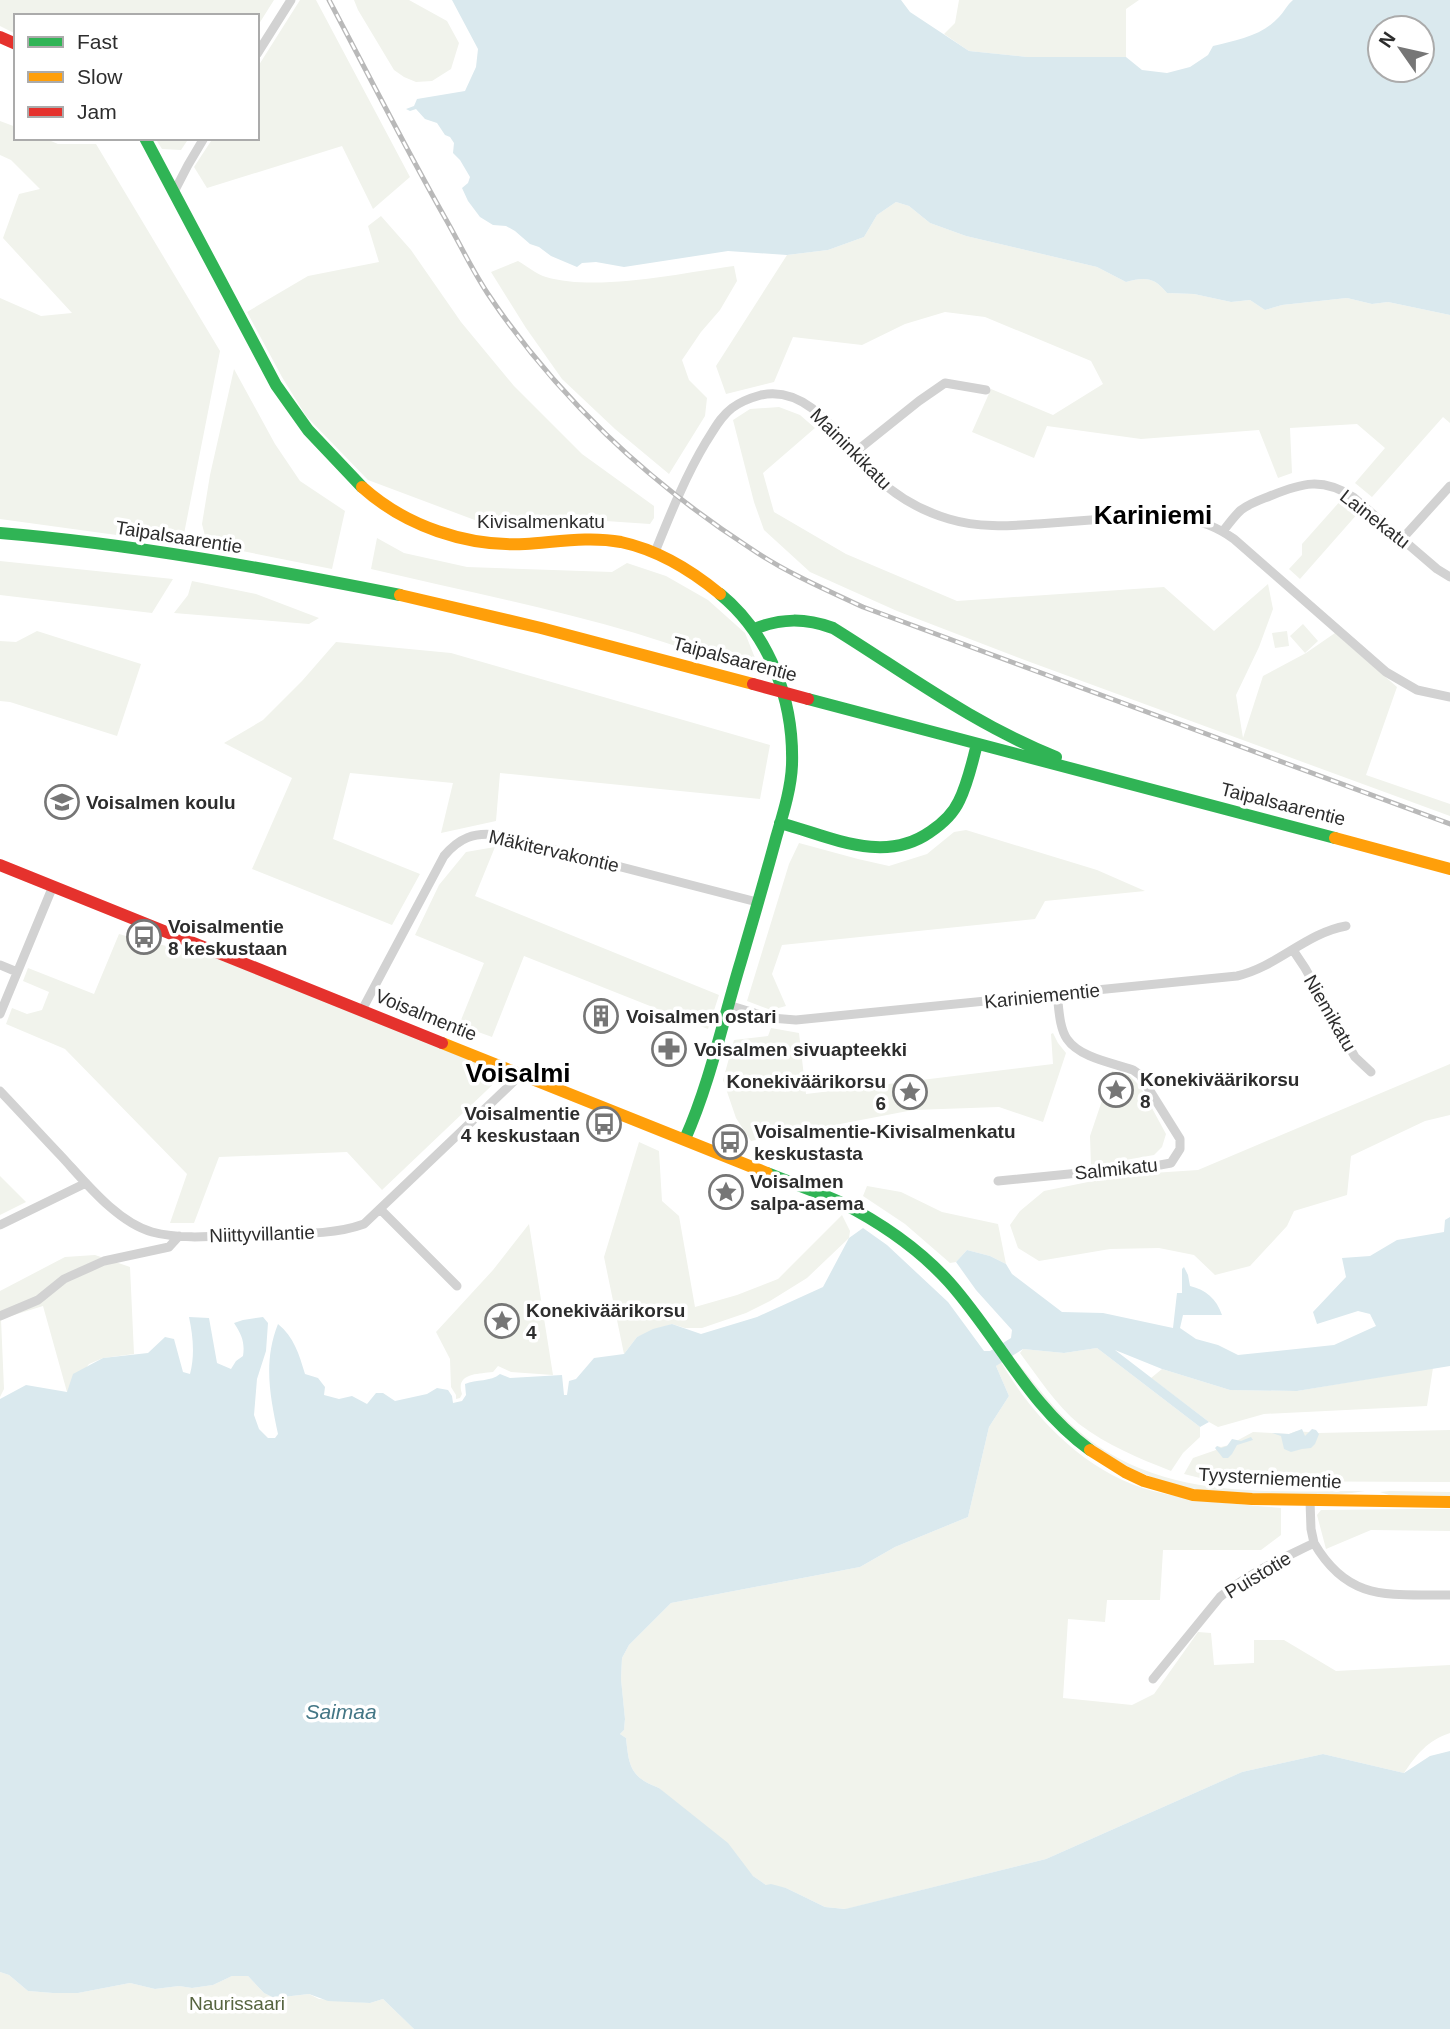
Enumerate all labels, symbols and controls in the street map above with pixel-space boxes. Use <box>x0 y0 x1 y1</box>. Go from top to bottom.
legend <box>14 14 259 140</box>
north arrow <box>1366 14 1436 84</box>
text: N <box>1375 28 1400 51</box>
text: Fast <box>77 30 118 53</box>
text: Slow <box>77 65 123 88</box>
text: Jam <box>77 100 117 123</box>
street label: Maininkikatu <box>806 404 896 494</box>
street label: Lainekatu <box>1336 485 1414 553</box>
district label: Kariniemi <box>1094 500 1212 530</box>
street label: Kivisalmenkatu <box>477 511 605 532</box>
street label: Taipalsaarentie <box>114 517 244 557</box>
street label: Taipalsaarentie <box>671 632 799 686</box>
street label: Taipalsaarentie <box>1218 778 1348 830</box>
school or university icon: Voisalmen koulu <box>43 783 81 821</box>
place label: Voisalmen koulu <box>86 792 236 813</box>
street label: Mäkitervakontie <box>487 826 621 876</box>
place label: Voisalmentie 8 keskustaan <box>168 916 287 959</box>
bus stop icon: Voisalmentie 8 keskustaan <box>125 918 163 956</box>
street label: Niemikatu <box>1300 971 1360 1055</box>
street label: Kariniementie <box>983 979 1101 1013</box>
street label: Voisalmentie <box>372 985 480 1045</box>
building icon: Voisalmen ostari <box>582 997 620 1035</box>
place label: Voisalmen ostari <box>626 1006 777 1027</box>
pharmacy icon: Voisalmen sivuapteekki <box>650 1030 688 1068</box>
place label: Voisalmen sivuapteekki <box>694 1039 907 1060</box>
district label: Voisalmi <box>465 1058 571 1088</box>
place label: Konekiväärikorsu 8 <box>1140 1069 1299 1112</box>
place label: Konekiväärikorsu 6 <box>727 1071 886 1114</box>
place icon: Konekiväärikorsu 8 <box>1097 1071 1135 1109</box>
place icon: Konekiväärikorsu 6 <box>891 1073 929 1111</box>
place label: Voisalmentie 4 keskustaan <box>461 1103 580 1146</box>
bus stop icon: Voisalmentie 4 keskustaan <box>585 1105 623 1143</box>
place label: Voisalmentie-Kivisalmenkatu keskustasta <box>754 1121 1016 1164</box>
bus stop icon: Voisalmentie-Kivisalmenkatu keskustasta <box>711 1123 749 1161</box>
street label: Salmikatu <box>1073 1154 1159 1184</box>
place label: Voisalmen salpa-asema <box>750 1171 865 1214</box>
place icon: Voisalmen salpa-asema <box>707 1173 745 1211</box>
street label: Niittyvillantie <box>209 1222 315 1246</box>
place label: Konekiväärikorsu 4 <box>526 1300 685 1343</box>
place icon: Konekiväärikorsu 4 <box>483 1302 521 1340</box>
street label: Tyysterniementie <box>1198 1464 1342 1492</box>
street label: Puistotie <box>1221 1547 1295 1603</box>
water label: Saimaa <box>305 1700 377 1723</box>
park label: Naurissaari <box>189 1993 285 2014</box>

